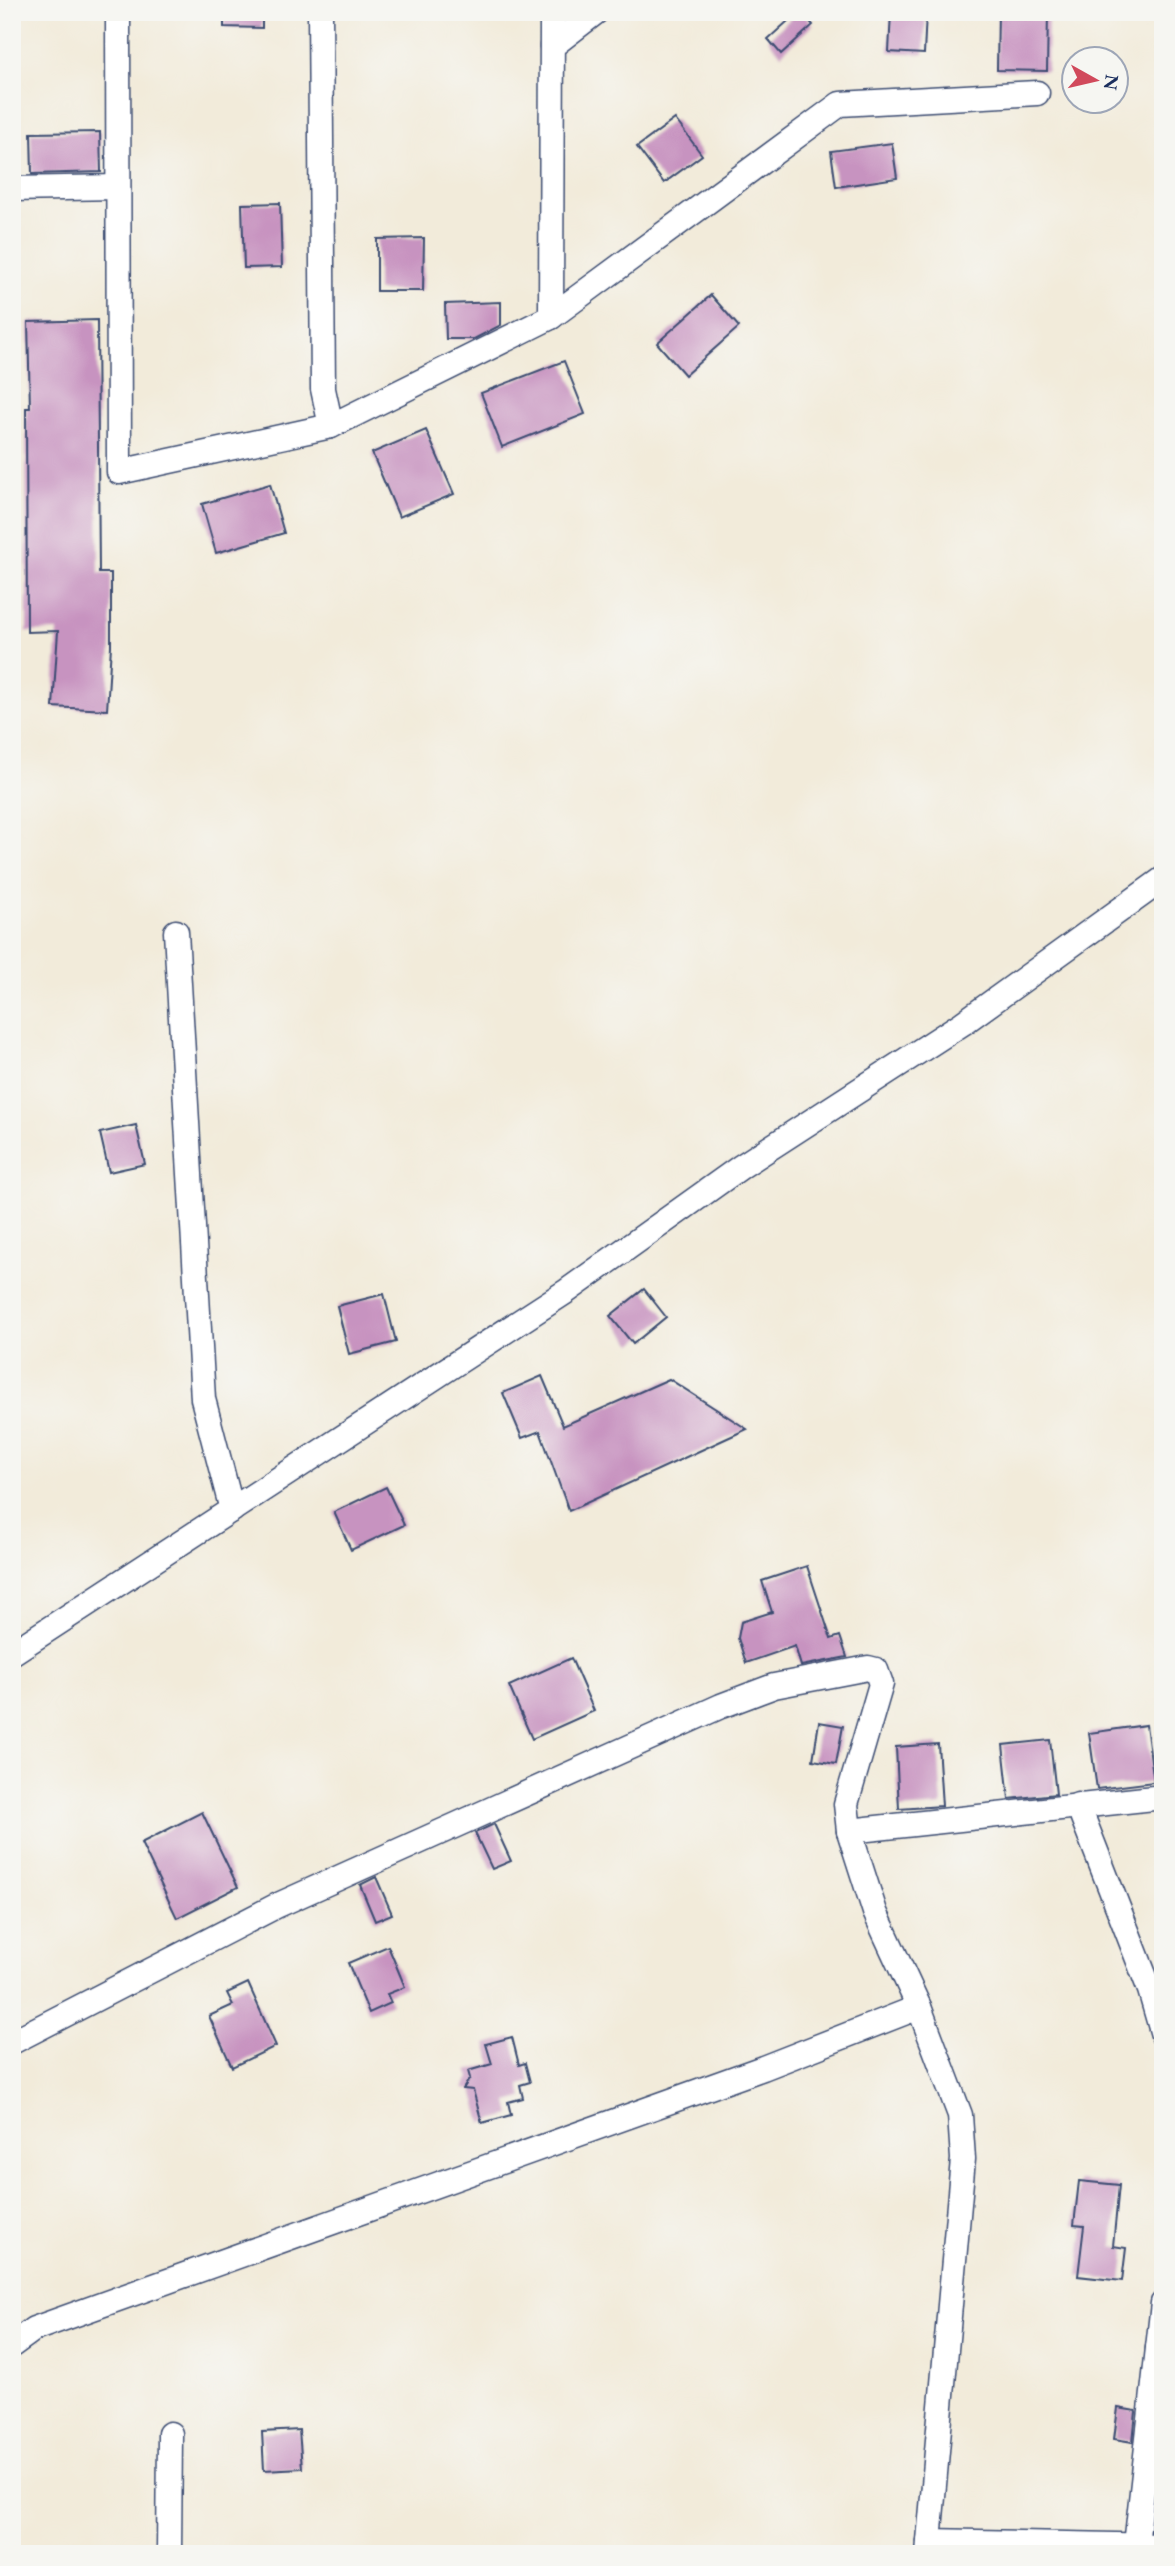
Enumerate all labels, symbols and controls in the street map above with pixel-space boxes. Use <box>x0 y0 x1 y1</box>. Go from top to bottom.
north arrow <box>1060 46 1130 116</box>
text: N <box>1098 73 1125 92</box>

